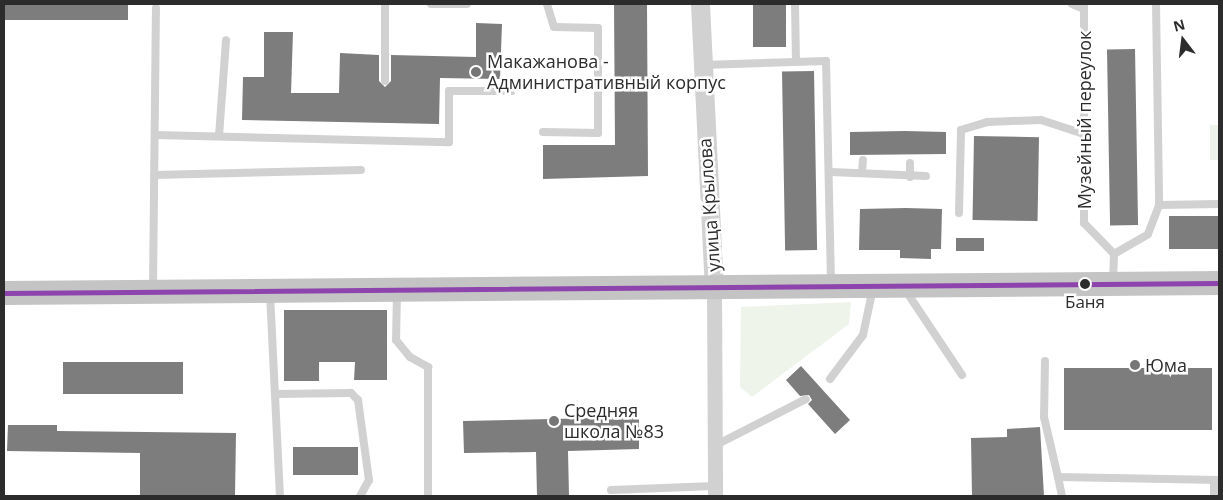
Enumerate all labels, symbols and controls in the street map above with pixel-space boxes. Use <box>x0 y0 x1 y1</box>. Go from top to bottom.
text: N <box>1171 14 1187 36</box>
north arrow <box>1158 15 1208 65</box>
street label: Музейный переулок <box>1073 31 1095 209</box>
place label: Макажанова - Административный корпус <box>487 51 726 94</box>
marker: Макажанова - Административный корпус <box>469 65 483 79</box>
street label: улица Крылова <box>694 137 724 273</box>
marker: Баня <box>1080 279 1090 289</box>
place label: Баня <box>1065 292 1105 312</box>
place label: Юма <box>1145 354 1187 376</box>
marker: Юма <box>1129 359 1141 371</box>
place label: Средняя школа №83 <box>564 400 664 442</box>
marker: Средняя школа №83 <box>548 415 560 427</box>

